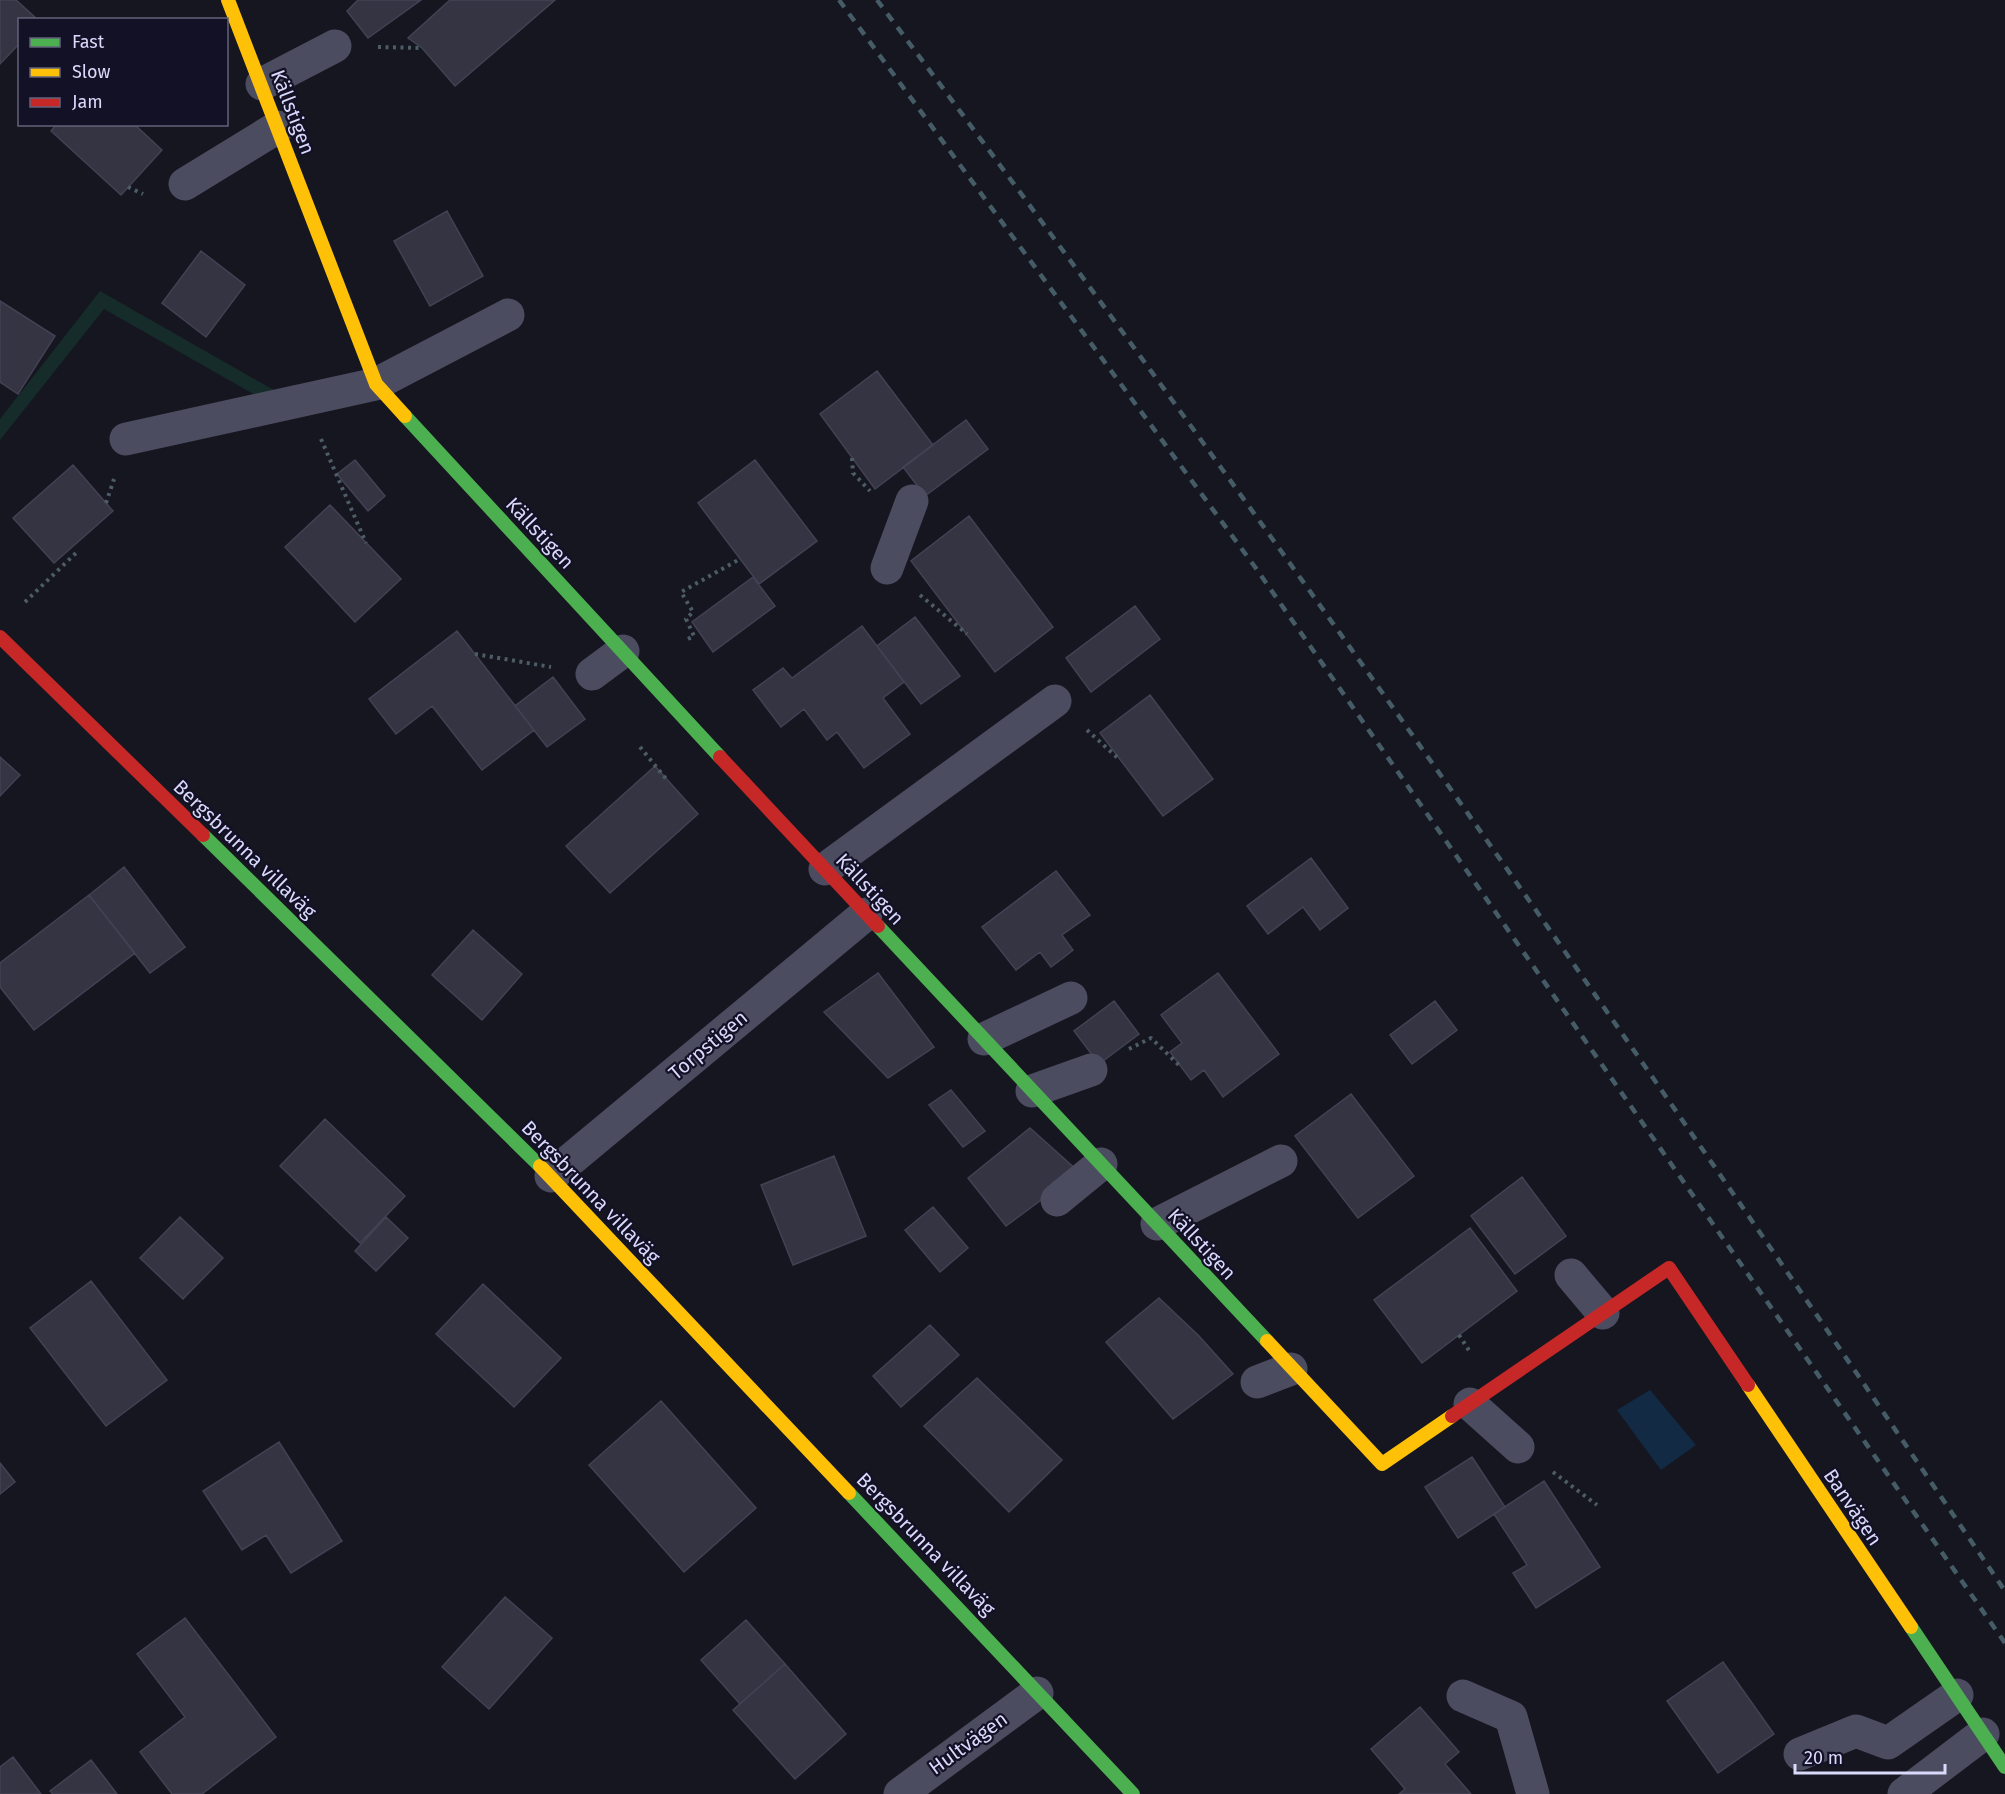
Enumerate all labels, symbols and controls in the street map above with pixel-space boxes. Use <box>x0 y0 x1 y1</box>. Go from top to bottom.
legend <box>18 18 228 126</box>
text: Fast <box>72 31 105 53</box>
text: Slow <box>72 61 111 83</box>
street label: Källstigen <box>266 66 320 158</box>
text: Jam <box>72 91 103 113</box>
street label: Källstigen <box>501 492 579 574</box>
street label: Bergsbrunna villaväg <box>169 775 322 924</box>
street label: Källstigen <box>831 848 909 930</box>
street label: Torpstigen <box>664 1005 752 1085</box>
street label: Bergsbrunna villaväg <box>517 1116 666 1269</box>
street label: Källstigen <box>1163 1203 1241 1285</box>
street label: Banvägen <box>1819 1464 1887 1550</box>
street label: Bergsbrunna villaväg <box>852 1468 1001 1621</box>
street label: Hultvägen <box>924 1707 1012 1779</box>
scale bar <box>1795 1737 1945 1775</box>
text: 20 m <box>1804 1747 1843 1769</box>

